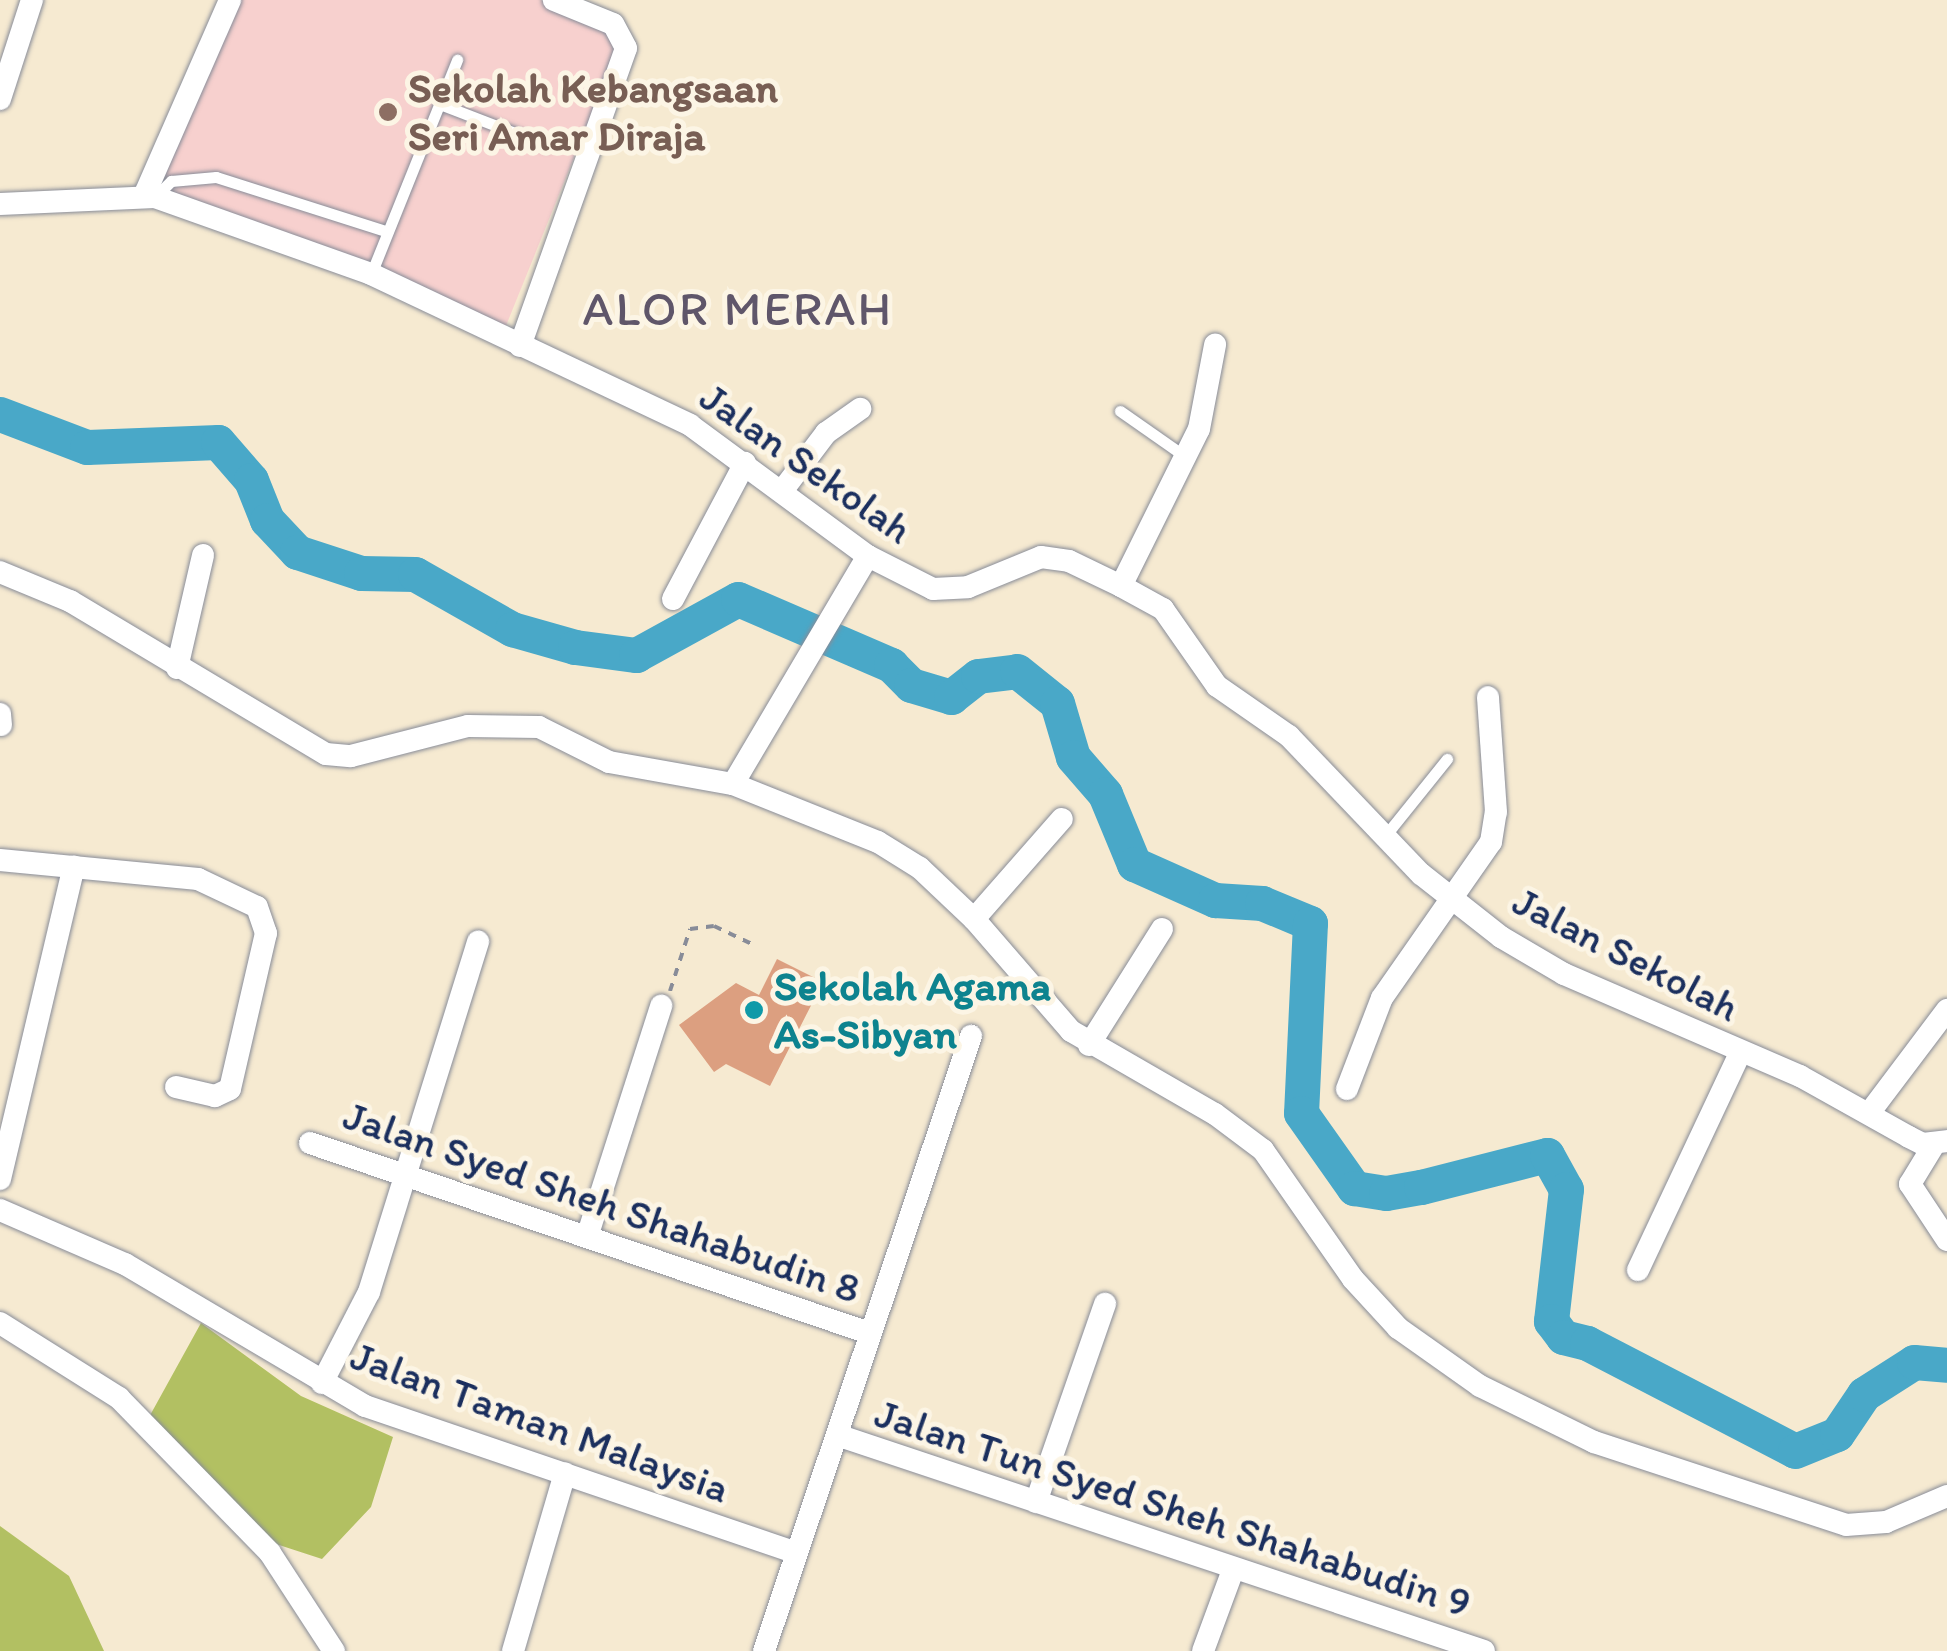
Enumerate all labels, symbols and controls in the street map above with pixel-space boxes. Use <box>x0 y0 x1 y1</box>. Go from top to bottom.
place label: Sekolah Kebangsaan Seri Amar Diraja <box>408 63 778 162</box>
marker: Sekolah Kebangsaan Seri Amar Diraja <box>377 101 399 123</box>
district label: ALOR MERAH <box>581 280 895 338</box>
street label: Jalan Sekolah <box>690 371 922 555</box>
street label: Jalan Sekolah <box>1504 875 1748 1033</box>
place label: Sekolah Agama As-Sibyan <box>774 961 1051 1060</box>
marker: Sekolah Agama As-Sibyan <box>743 999 765 1021</box>
street label: Jalan Syed Sheh Shahabudin 8 <box>337 1090 867 1314</box>
street label: Jalan Taman Malaysia <box>346 1331 734 1513</box>
street label: Jalan Tun Syed Sheh Shahabudin 9 <box>871 1389 1475 1627</box>

